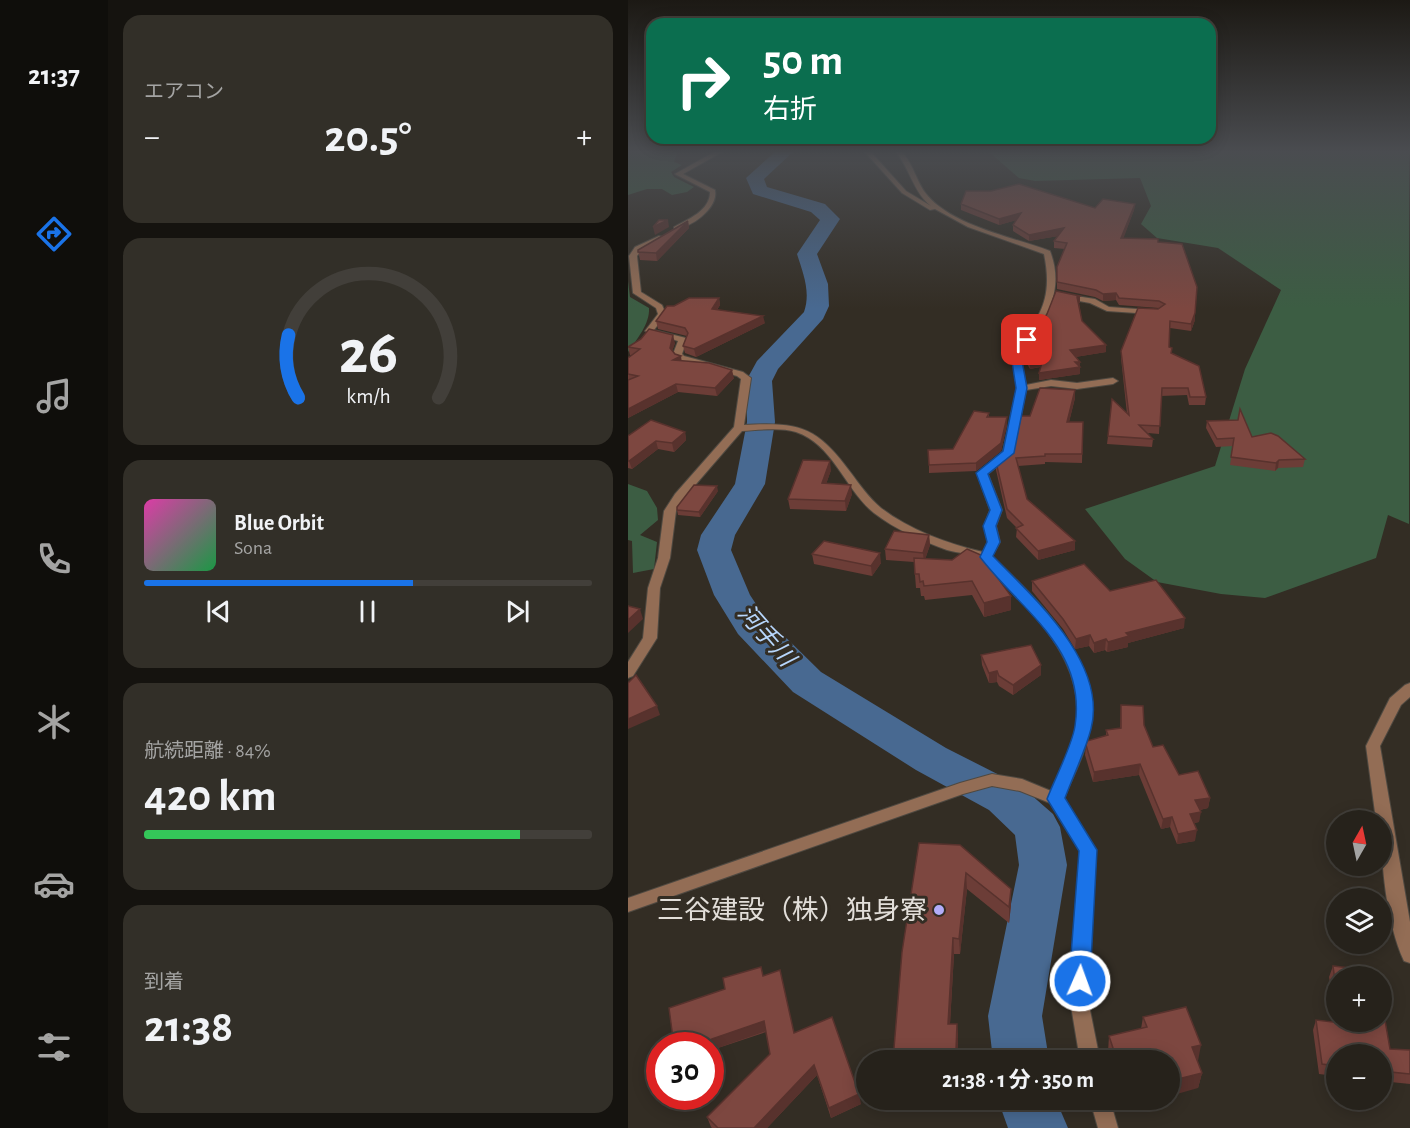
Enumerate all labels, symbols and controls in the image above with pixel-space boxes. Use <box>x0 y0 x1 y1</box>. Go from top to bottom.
text: 50 m <box>763 40 843 82</box>
icon: right <box>664 42 742 120</box>
text: 21:37 <box>28 62 80 89</box>
text: エアコン <box>144 82 224 102</box>
text: 右折 <box>763 96 817 123</box>
text: 20.5° <box>324 115 412 160</box>
text: − <box>144 121 160 154</box>
text: + <box>576 121 592 154</box>
icon: directions <box>33 213 75 255</box>
pin <box>1001 314 1052 365</box>
text: 26 <box>338 323 398 385</box>
icon: arrive <box>1010 323 1043 356</box>
icon: music <box>33 375 75 417</box>
text: km/h <box>346 387 390 408</box>
text: Blue Orbit <box>234 512 324 534</box>
icon: phone <box>33 538 75 580</box>
text: Sona <box>234 538 272 558</box>
icon: previous <box>202 595 235 628</box>
icon: pause <box>351 595 384 628</box>
icon: next <box>501 595 534 628</box>
water label: 河手川 <box>733 600 802 673</box>
icon: climate <box>33 701 75 743</box>
text: 航続距離 · 84% <box>144 741 271 761</box>
text: 420 km <box>144 774 277 819</box>
north arrow <box>1326 810 1392 876</box>
map controls <box>1326 810 1392 1110</box>
icon: car <box>33 863 75 905</box>
button: layers <box>1326 888 1392 954</box>
place label: 三谷建設（株）独身寮 <box>657 895 927 924</box>
marker: 三谷建設（株）独身寮 <box>932 903 946 917</box>
position arrow <box>1048 949 1112 1013</box>
button: + <box>1326 966 1392 1032</box>
text: 到着 <box>144 972 184 992</box>
text: 21:38 <box>144 1005 233 1050</box>
icon: filters <box>33 1026 75 1068</box>
speed limit sign: 30 <box>646 1032 724 1110</box>
button: − <box>1326 1044 1392 1110</box>
text: 21:38 · 1 分 · 350 m <box>942 1069 1094 1091</box>

